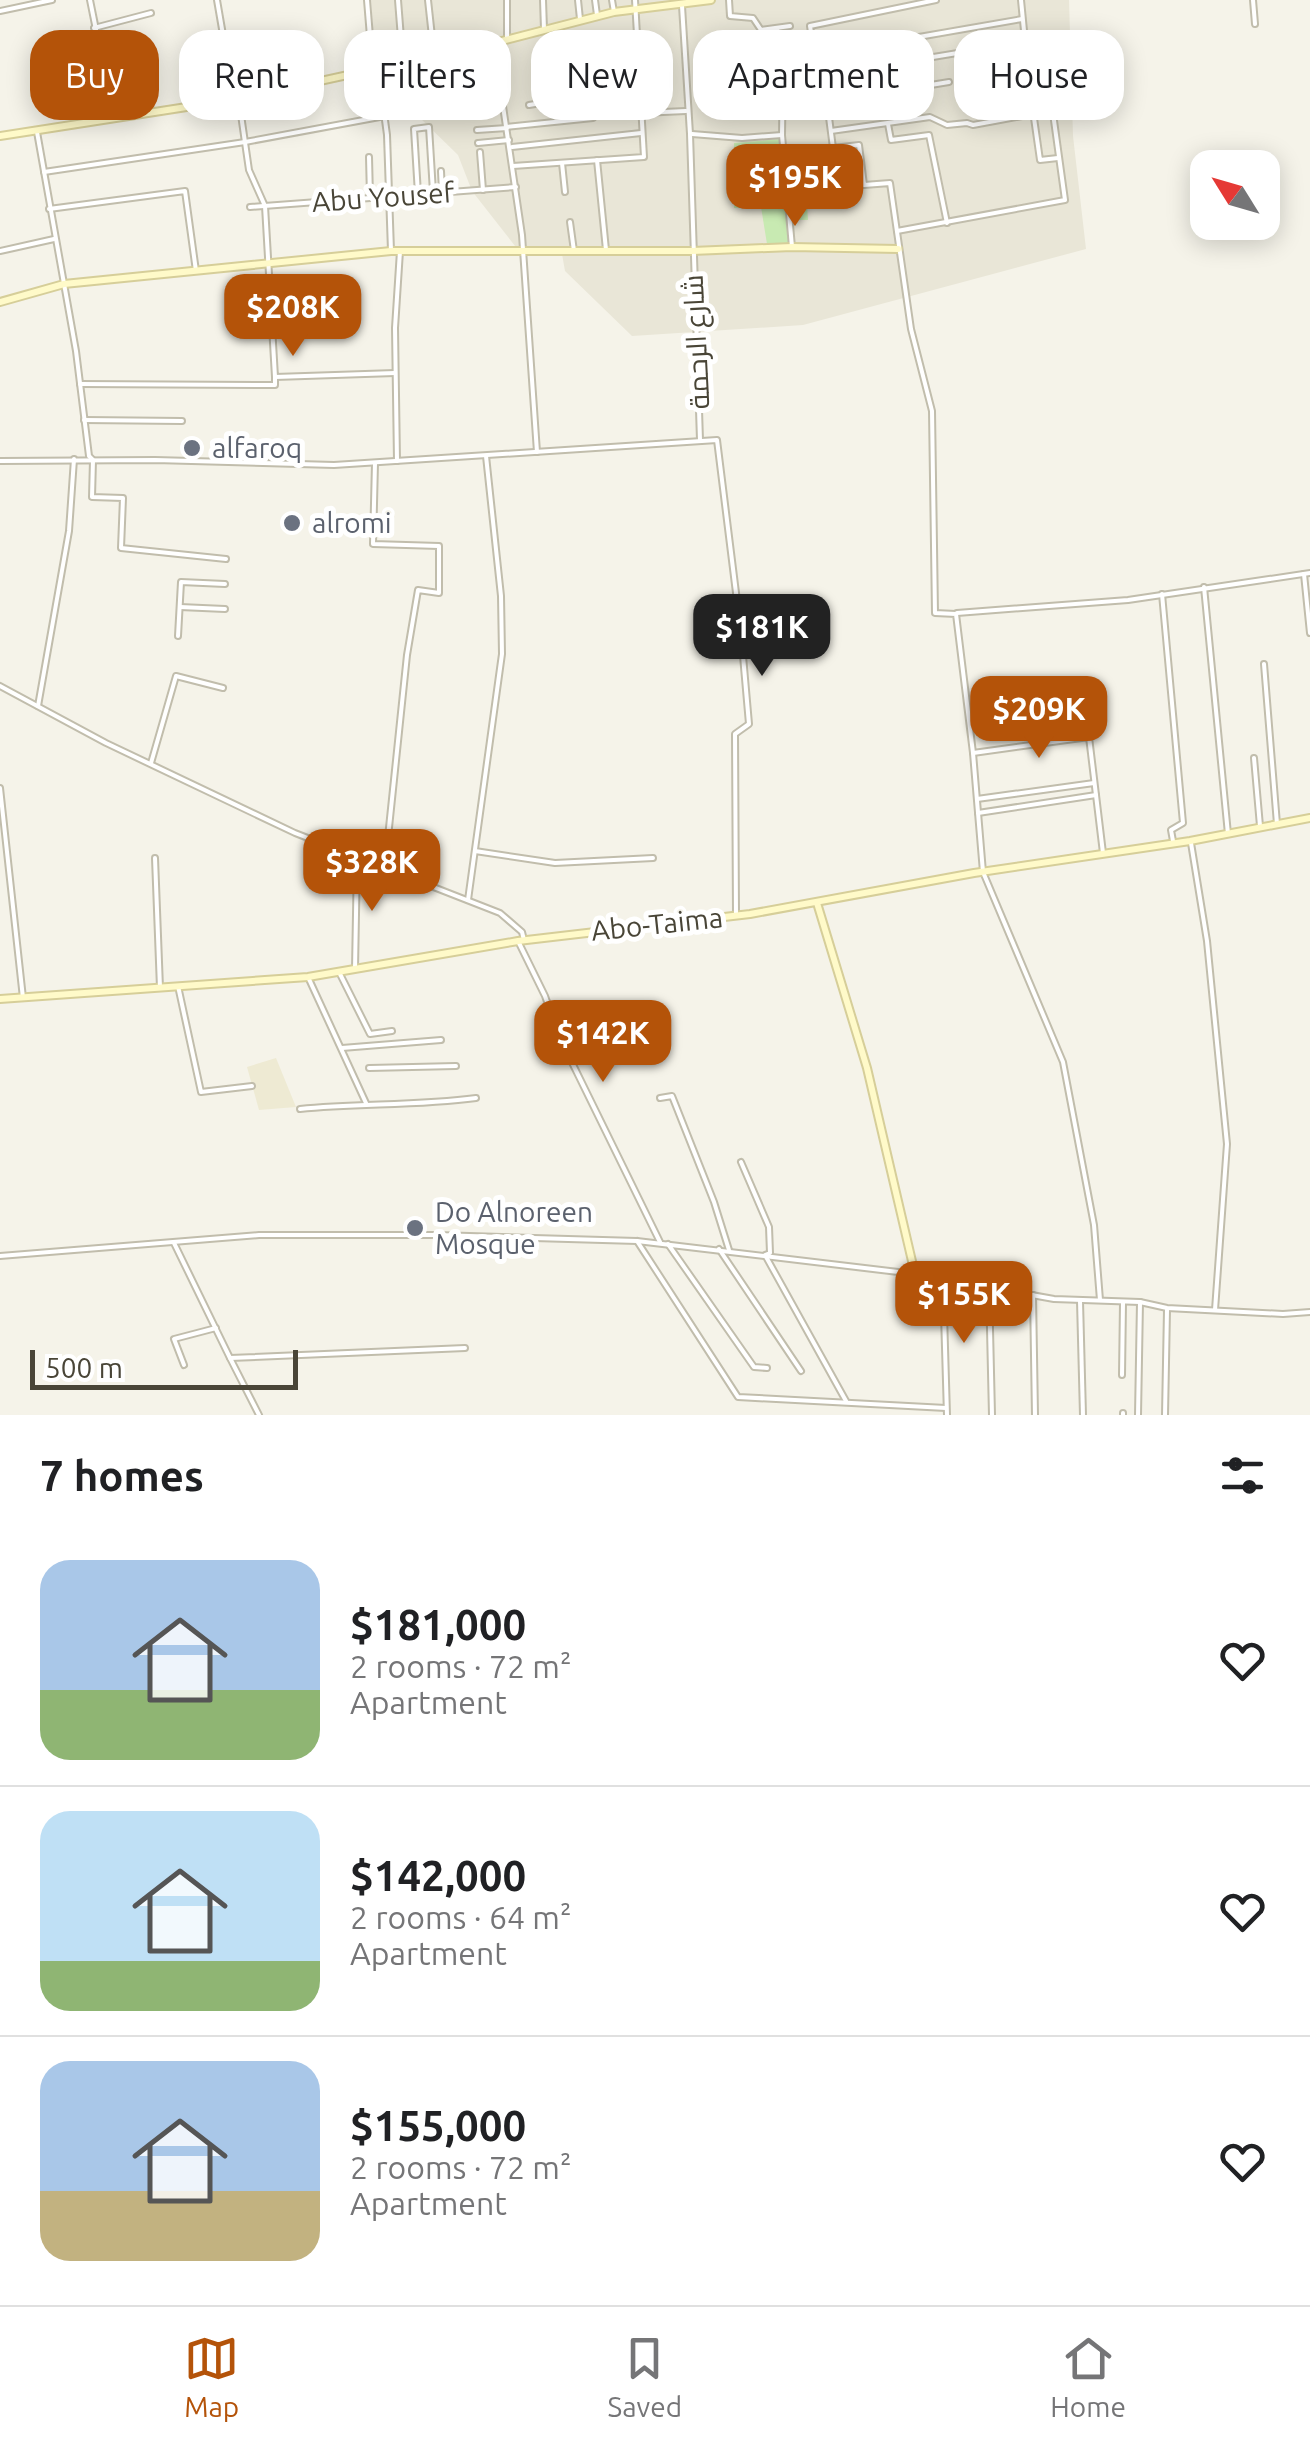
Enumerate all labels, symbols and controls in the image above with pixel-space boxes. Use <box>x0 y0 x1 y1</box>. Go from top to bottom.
chip: Buy <box>30 30 159 120</box>
chip: Rent <box>179 30 324 120</box>
chip: Filters <box>344 30 511 120</box>
chip: New <box>531 30 673 120</box>
chip: Apartment <box>693 30 934 120</box>
chip: House <box>954 30 1124 120</box>
pin: $195K <box>725 144 865 229</box>
north arrow <box>1190 150 1280 240</box>
map controls <box>1190 150 1280 240</box>
text: $195K <box>748 158 842 194</box>
street label: Abu Yousef <box>311 176 456 217</box>
pin: $208K <box>223 274 363 359</box>
street label: شارع الرحمة <box>676 274 719 410</box>
text: $208K <box>246 288 340 324</box>
place label: alfaroq <box>212 432 302 463</box>
marker: alfaroq <box>181 437 203 459</box>
place label: alromi <box>312 507 392 538</box>
marker: alromi <box>281 512 303 534</box>
pin: $181K <box>692 594 832 679</box>
text: $181K <box>715 608 809 644</box>
pin: $209K <box>969 676 1109 761</box>
text: $209K <box>992 690 1086 726</box>
pin: $328K <box>302 829 442 914</box>
text: $328K <box>325 843 419 879</box>
street label: Abo-Taima <box>590 901 724 946</box>
pin: $142K <box>533 1000 673 1085</box>
text: $142K <box>556 1014 650 1050</box>
place label: Do Alnoreen Mosque <box>435 1196 593 1259</box>
marker: Do Alnoreen Mosque <box>404 1217 426 1239</box>
pin: $155K <box>894 1261 1034 1346</box>
text: $155K <box>917 1275 1011 1311</box>
scale bar <box>30 1345 298 1390</box>
text: 500 m <box>45 1352 123 1383</box>
icon: filters <box>1215 1448 1270 1503</box>
text: 7 homes <box>40 1452 204 1499</box>
icon: home <box>120 1600 240 1720</box>
text: $181,000 <box>350 1601 526 1648</box>
icon: heart <box>1215 1633 1270 1688</box>
text: 2 rooms · 72 m² <box>350 1648 571 1684</box>
text: Apartment <box>350 1684 507 1720</box>
icon: home <box>120 1851 240 1971</box>
text: $142,000 <box>350 1852 526 1899</box>
icon: heart <box>1215 1884 1270 1939</box>
text: 2 rooms · 64 m² <box>350 1899 571 1935</box>
text: Apartment <box>350 1935 507 1971</box>
icon: home <box>120 2101 240 2221</box>
text: $155,000 <box>350 2102 526 2149</box>
icon: heart <box>1215 2134 1270 2189</box>
text: 2 rooms · 72 m² <box>350 2149 571 2185</box>
text: Apartment <box>350 2185 507 2221</box>
tab: Map <box>184 2331 239 2422</box>
tab: Saved <box>608 2331 682 2422</box>
tab: Home <box>1050 2331 1126 2422</box>

